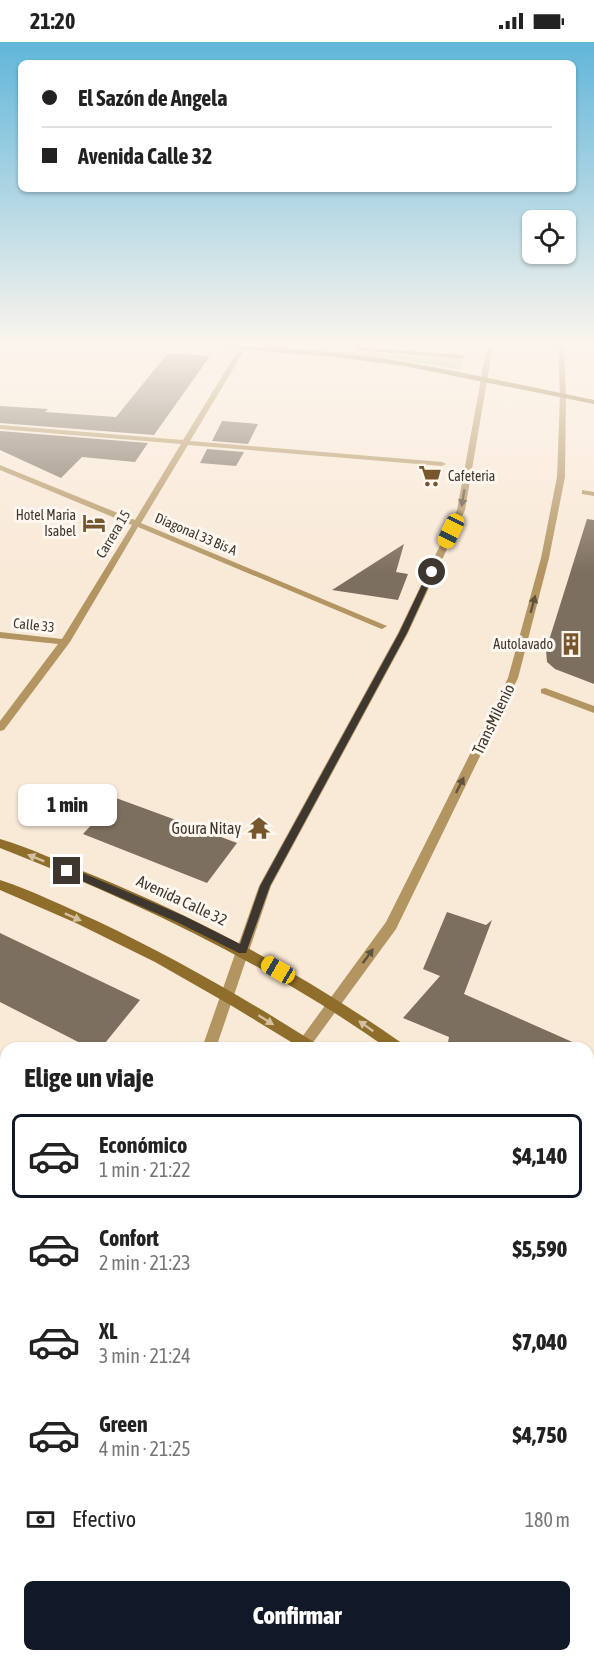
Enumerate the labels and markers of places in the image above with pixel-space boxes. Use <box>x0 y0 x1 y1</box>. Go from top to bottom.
supermarket icon: Cafeteria <box>417 463 443 489</box>
place label: Cafeteria <box>448 468 495 484</box>
place label: Hotel Maria Isabel <box>16 507 76 539</box>
hotel icon: Hotel Maria Isabel <box>81 510 107 536</box>
building icon: Autolavado <box>558 631 584 657</box>
place label: Autolavado <box>493 636 553 652</box>
temple icon: Goura Nitay <box>246 815 272 841</box>
place label: Goura Nitay <box>171 819 241 838</box>

